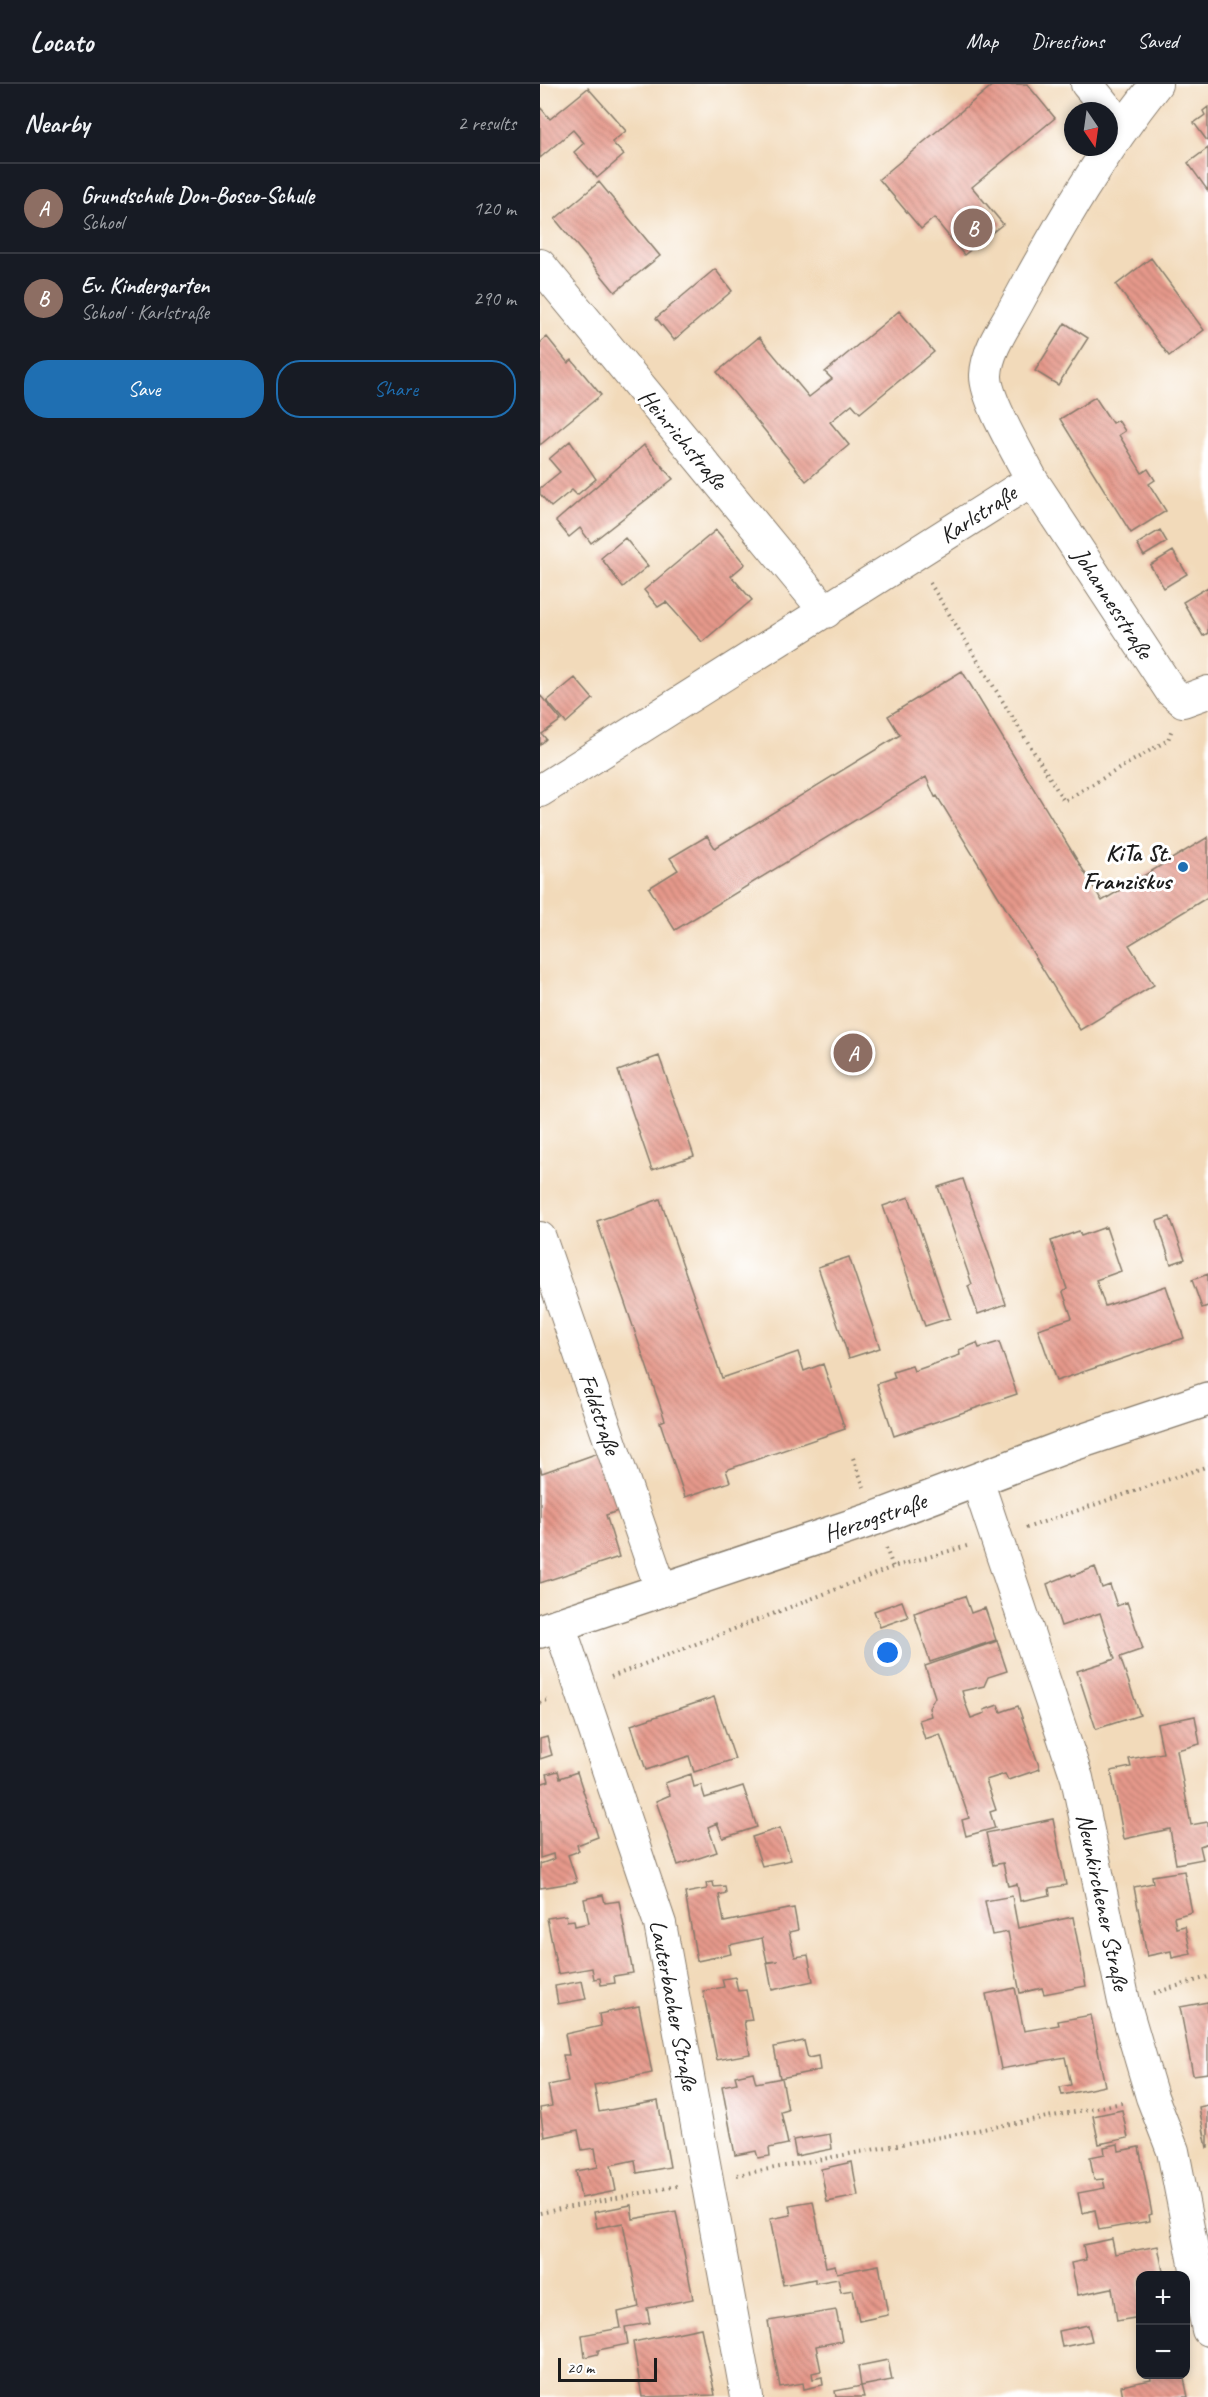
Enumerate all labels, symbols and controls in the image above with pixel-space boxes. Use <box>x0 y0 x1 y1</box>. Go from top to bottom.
text: Locato <box>30 24 93 59</box>
text: Map <box>966 28 998 54</box>
text: Directions <box>1031 28 1104 54</box>
text: Saved <box>1137 28 1178 54</box>
north arrow <box>1064 102 1118 156</box>
text: Nearby <box>24 107 89 140</box>
text: 2 results <box>457 111 516 136</box>
text: Grundschule Don-Bosco-Schule <box>81 182 314 210</box>
text: A <box>38 196 49 221</box>
text: 120 m <box>473 196 516 221</box>
pin: B <box>954 206 992 250</box>
text: School <box>81 210 124 235</box>
text: Ev. Kindergarten <box>81 272 209 300</box>
text: B <box>38 286 49 311</box>
text: 290 m <box>473 286 516 311</box>
text: School · Karlstraße <box>81 300 209 325</box>
button: Save <box>24 360 264 418</box>
button: Share <box>276 360 516 418</box>
street label: Heinrichstraße <box>632 383 735 497</box>
street label: Karlstraße <box>934 477 1024 550</box>
street label: Johannesstraße <box>1065 541 1161 666</box>
place label: KiTa St. Franziskus <box>1083 838 1174 896</box>
marker: KiTa St. Franziskus <box>1176 860 1190 874</box>
pin: A <box>834 1030 872 1076</box>
street label: Feldstraße <box>572 1369 629 1461</box>
street label: Herzogstraße <box>820 1485 932 1549</box>
your location <box>873 1638 902 1667</box>
street label: Neunkirchener Straße <box>1070 1811 1137 1995</box>
street label: Lauterbacher Straße <box>643 1917 706 2095</box>
map controls <box>1136 2271 1190 2379</box>
button: + <box>1136 2271 1190 2325</box>
button: − <box>1136 2325 1190 2379</box>
scale bar <box>558 2355 657 2382</box>
text: 20 m <box>567 2358 594 2378</box>

